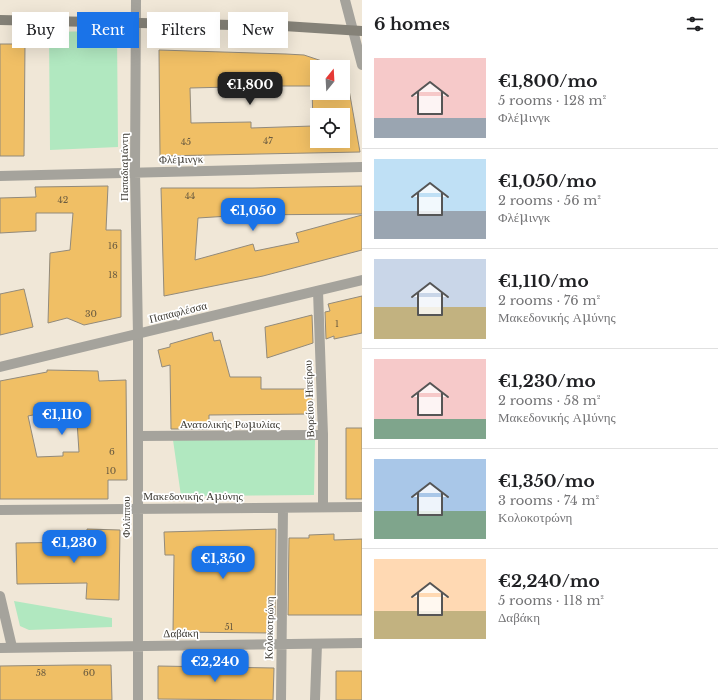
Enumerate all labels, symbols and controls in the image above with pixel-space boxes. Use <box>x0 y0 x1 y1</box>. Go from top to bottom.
chip: Buy <box>12 12 69 48</box>
chip: Rent <box>77 12 139 48</box>
chip: Filters <box>147 12 220 48</box>
chip: New <box>228 12 288 48</box>
icon: filters <box>684 13 706 35</box>
text: 6 homes <box>374 14 450 35</box>
north arrow <box>310 60 350 100</box>
map controls <box>310 60 350 148</box>
text: €1,800/mo <box>498 71 597 92</box>
pin: €1,800 <box>217 72 283 106</box>
icon: home <box>406 74 454 122</box>
text: €1,800 <box>227 76 273 93</box>
text: 5 rooms · 128 m² <box>498 92 606 109</box>
button: locate <box>310 108 350 148</box>
text: Φλέμινγκ <box>498 109 550 126</box>
street label: Παπαδιαμάντη <box>117 133 131 201</box>
house number: 47 <box>263 135 273 146</box>
house number: 45 <box>181 136 191 147</box>
street label: Φλέμινγκ <box>159 152 204 166</box>
text: €1,050/mo <box>498 171 596 192</box>
icon: home <box>406 175 454 223</box>
house number: 44 <box>185 190 195 201</box>
text: 2 rooms · 56 m² <box>498 192 601 209</box>
house number: 42 <box>58 194 68 205</box>
pin: €1,050 <box>220 198 286 232</box>
text: €1,050 <box>230 202 276 219</box>
text: Φλέμινγκ <box>498 209 550 226</box>
house number: 16 <box>108 240 118 251</box>
house number: 18 <box>108 269 118 280</box>
text: €1,110/mo <box>498 271 589 292</box>
icon: home <box>406 275 454 323</box>
text: 2 rooms · 76 m² <box>498 292 600 309</box>
street label: Παπαφλέσσα <box>148 298 209 326</box>
house number: 30 <box>85 308 97 319</box>
text: Μακεδονικής Αμύνης <box>498 309 616 326</box>
house number: 1 <box>335 318 339 329</box>
street label: Βορείου Ηπείρου <box>301 359 317 438</box>
text: €1,230/mo <box>498 371 596 392</box>
icon: home <box>406 375 454 423</box>
text: 2 rooms · 58 m² <box>498 392 600 409</box>
pin: €1,110 <box>29 402 95 436</box>
text: €1,110 <box>42 406 82 423</box>
text: Μακεδονικής Αμύνης <box>498 409 616 426</box>
street label: Ανατολικής Ρωμυλίας <box>180 417 281 431</box>
house number: 6 <box>109 446 115 457</box>
house number: 10 <box>106 465 116 476</box>
text: €1,350/mo <box>498 471 595 492</box>
icon: home <box>406 475 454 523</box>
street label: Μακεδονικής Αμύνης <box>143 489 243 503</box>
text: 3 rooms · 74 m² <box>498 492 599 509</box>
street label: Φιλίππου <box>119 496 133 538</box>
text: Κολοκοτρώνη <box>498 509 572 526</box>
pin: €1,230 <box>41 530 107 564</box>
text: €1,230 <box>51 534 97 551</box>
pin: €1,350 <box>190 546 256 580</box>
text: €1,350 <box>201 550 245 567</box>
text: €2,240/mo <box>498 571 600 592</box>
icon: home <box>406 575 454 623</box>
text: 5 rooms · 118 m² <box>498 592 604 609</box>
street label: Κολοκοτρώνη <box>261 596 277 660</box>
text: Δαβάκη <box>498 609 540 626</box>
house number: 51 <box>224 621 234 632</box>
street label: Δαβάκη <box>163 626 199 640</box>
pin: €2,240 <box>182 649 248 683</box>
text: €2,240 <box>191 653 239 670</box>
house number: 58 <box>36 667 46 678</box>
house number: 60 <box>83 667 95 678</box>

